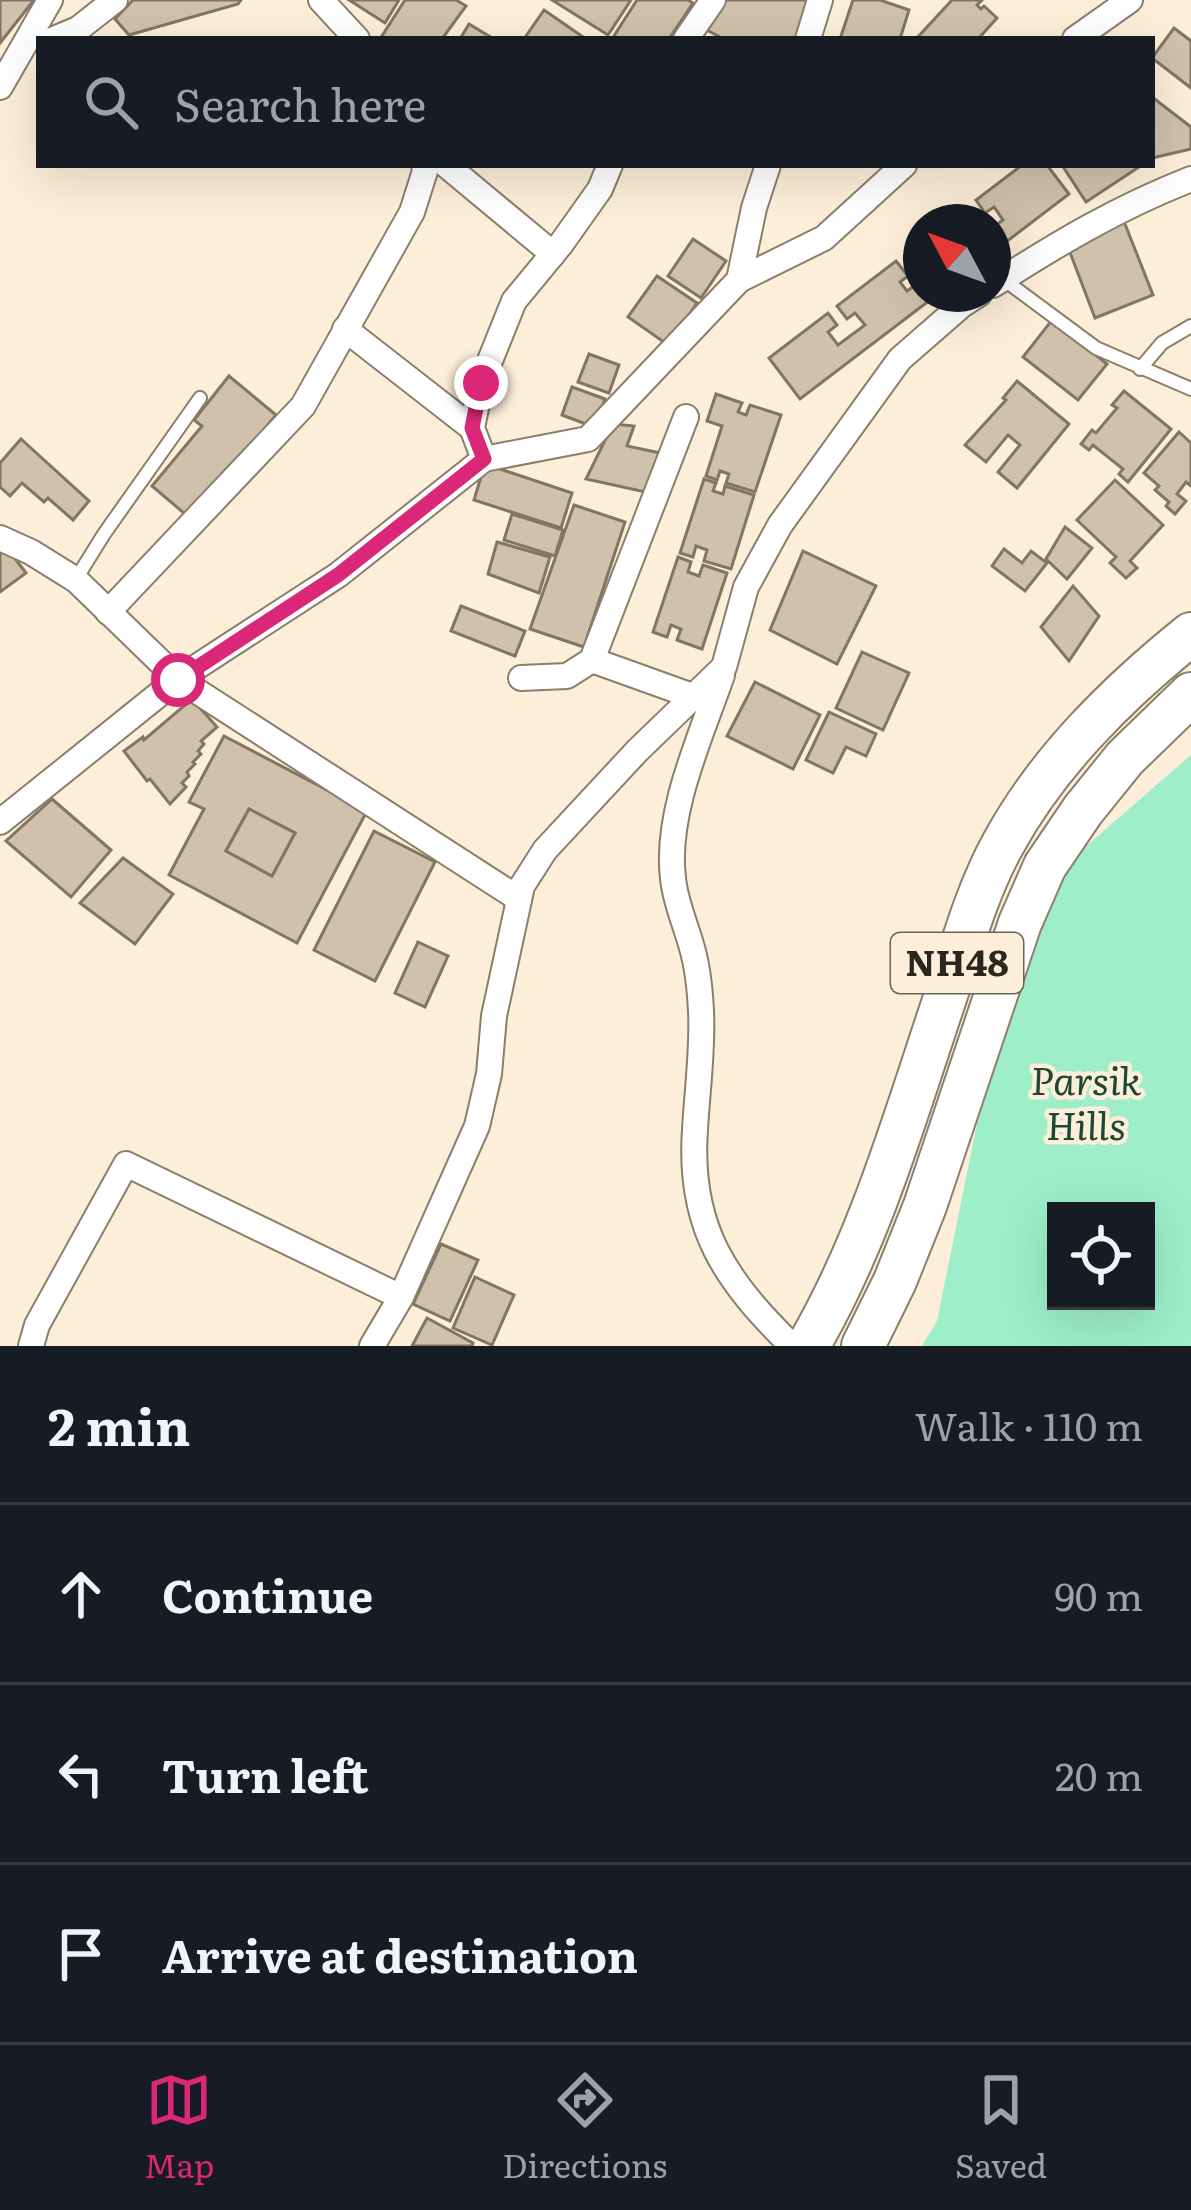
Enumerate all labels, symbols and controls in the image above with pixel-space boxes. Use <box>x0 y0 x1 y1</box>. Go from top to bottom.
search box <box>36 36 1155 168</box>
icon: search <box>78 69 144 135</box>
text: Search here <box>174 69 426 136</box>
north arrow <box>903 204 1011 312</box>
route end <box>454 356 508 410</box>
route start <box>151 653 205 707</box>
road number: NH48 <box>891 933 1023 993</box>
park label: Parsik Hills <box>1030 1049 1142 1152</box>
map controls <box>1047 1202 1155 1310</box>
button: locate <box>1047 1202 1155 1310</box>
text: 2 min <box>48 1386 191 1462</box>
text: Walk · 110 m <box>915 1395 1143 1453</box>
text: Continue <box>162 1560 373 1627</box>
icon: ahead <box>48 1561 114 1627</box>
text: 90 m <box>1054 1565 1143 1623</box>
text: Turn left <box>162 1740 369 1807</box>
icon: left <box>48 1741 114 1807</box>
text: 20 m <box>1055 1745 1143 1803</box>
text: Arrive at destination <box>162 1920 638 1987</box>
icon: arrive <box>48 1921 114 1987</box>
tab: Map <box>144 2067 214 2188</box>
tab: Directions <box>502 2067 667 2188</box>
tab: Saved <box>955 2067 1047 2188</box>

